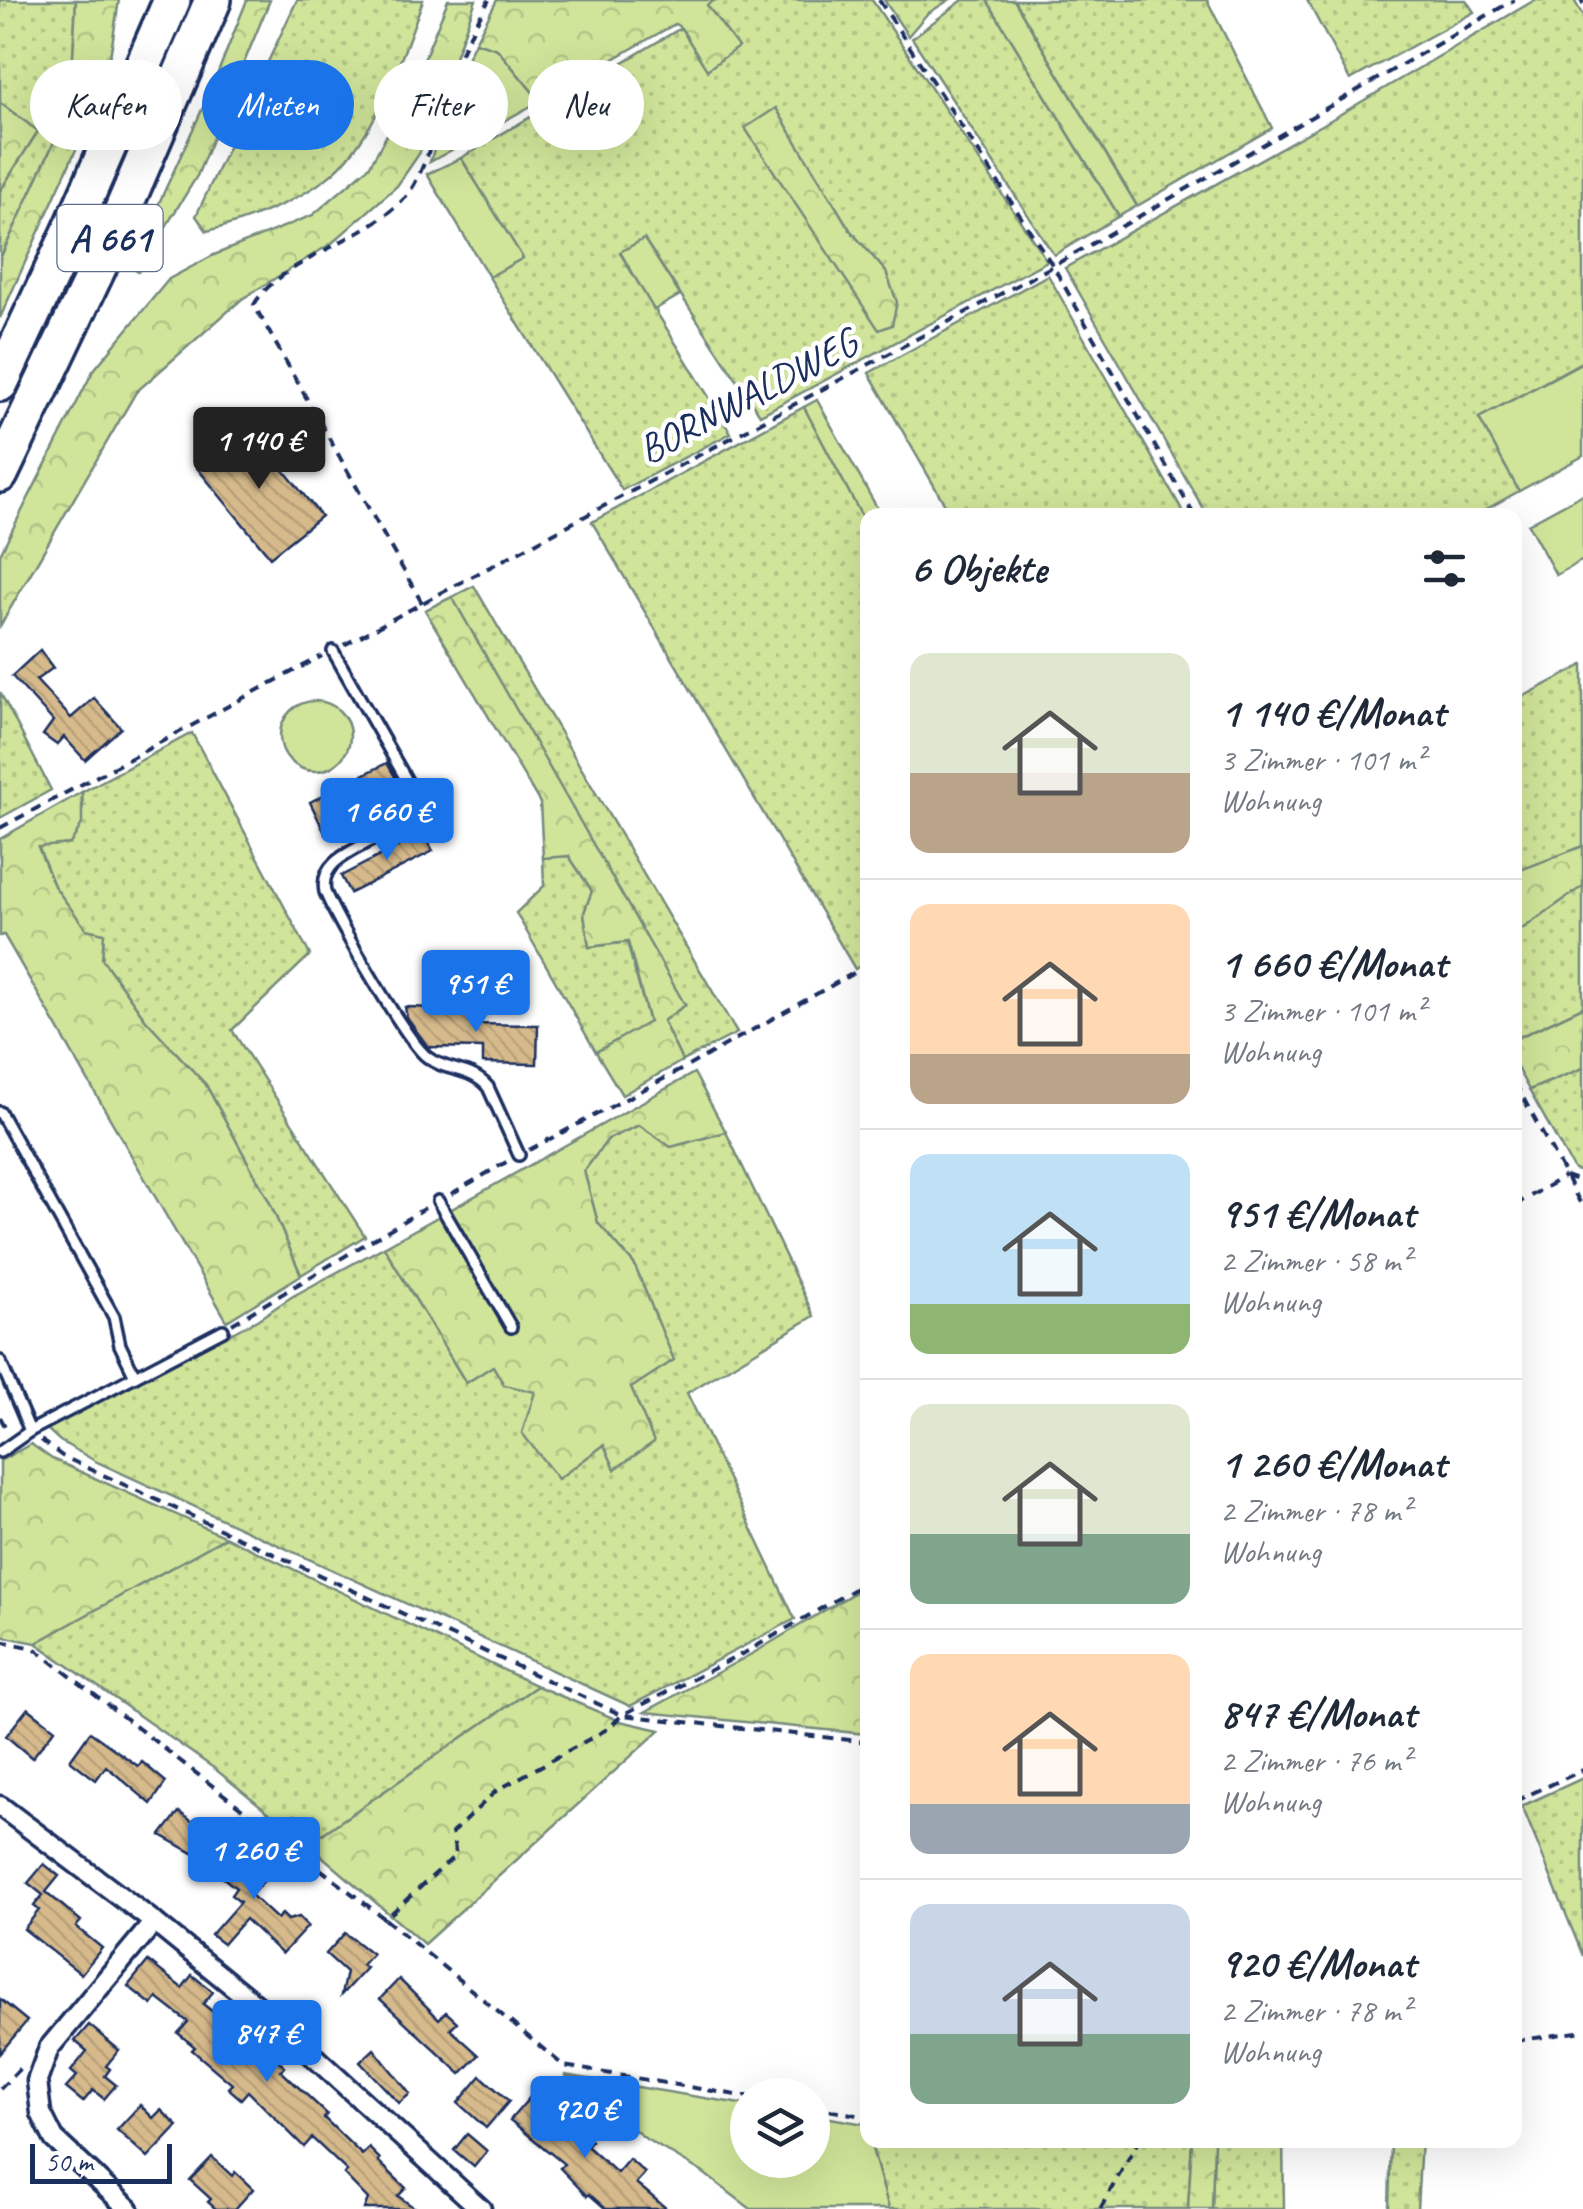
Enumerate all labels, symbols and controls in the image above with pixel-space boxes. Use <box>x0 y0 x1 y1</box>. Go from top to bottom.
chip: Kaufen <box>30 60 182 150</box>
chip: Mieten <box>202 60 354 150</box>
chip: Filter <box>374 60 508 150</box>
chip: Neu <box>528 60 644 150</box>
road number: A 661 <box>58 205 162 271</box>
street label: BORNWALDWEG <box>629 315 869 475</box>
pin: 1 140 € <box>167 407 351 492</box>
text: 1 140 € <box>215 419 303 460</box>
icon: filters <box>1417 541 1472 596</box>
text: 6 Objekte <box>910 542 1046 595</box>
text: 1 140 €/Monat <box>1220 686 1445 739</box>
icon: home <box>990 693 1110 813</box>
text: 3 Zimmer · 101 m² <box>1220 739 1425 780</box>
pin: 1 660 € <box>295 778 479 863</box>
text: Wohnung <box>1220 780 1321 821</box>
text: 1 660 € <box>343 790 431 831</box>
text: 1 660 €/Monat <box>1220 937 1447 990</box>
icon: home <box>990 944 1110 1064</box>
pin: 951 € <box>406 950 546 1035</box>
text: 951 € <box>444 962 508 1003</box>
text: 3 Zimmer · 101 m² <box>1220 990 1425 1031</box>
text: Wohnung <box>1220 1031 1321 1072</box>
text: 951 €/Monat <box>1220 1187 1415 1240</box>
icon: home <box>990 1194 1110 1314</box>
text: 2 Zimmer · 58 m² <box>1220 1240 1410 1281</box>
text: Wohnung <box>1220 1281 1321 1322</box>
text: 1 260 €/Monat <box>1220 1437 1446 1490</box>
icon: home <box>990 1444 1110 1564</box>
text: 2 Zimmer · 78 m² <box>1220 1490 1410 1531</box>
text: Wohnung <box>1220 1531 1321 1572</box>
text: 847 €/Monat <box>1220 1687 1416 1740</box>
icon: home <box>990 1694 1110 1814</box>
text: 2 Zimmer · 76 m² <box>1220 1740 1410 1781</box>
text: Wohnung <box>1220 1781 1321 1822</box>
pin: 1 260 € <box>162 1817 346 1902</box>
text: 1 260 € <box>210 1829 298 1870</box>
text: 920 €/Monat <box>1220 1937 1415 1990</box>
icon: home <box>990 1944 1110 2064</box>
text: 2 Zimmer · 78 m² <box>1220 1990 1410 2031</box>
pin: 847 € <box>197 2000 337 2085</box>
text: 847 € <box>234 2012 300 2053</box>
text: Wohnung <box>1220 2031 1321 2072</box>
pin: 920 € <box>515 2076 655 2161</box>
map controls <box>730 2078 830 2178</box>
button: layers <box>730 2078 830 2178</box>
text: 920 € <box>553 2088 617 2129</box>
scale bar <box>30 2139 172 2184</box>
text: 50 m <box>45 2144 93 2179</box>

